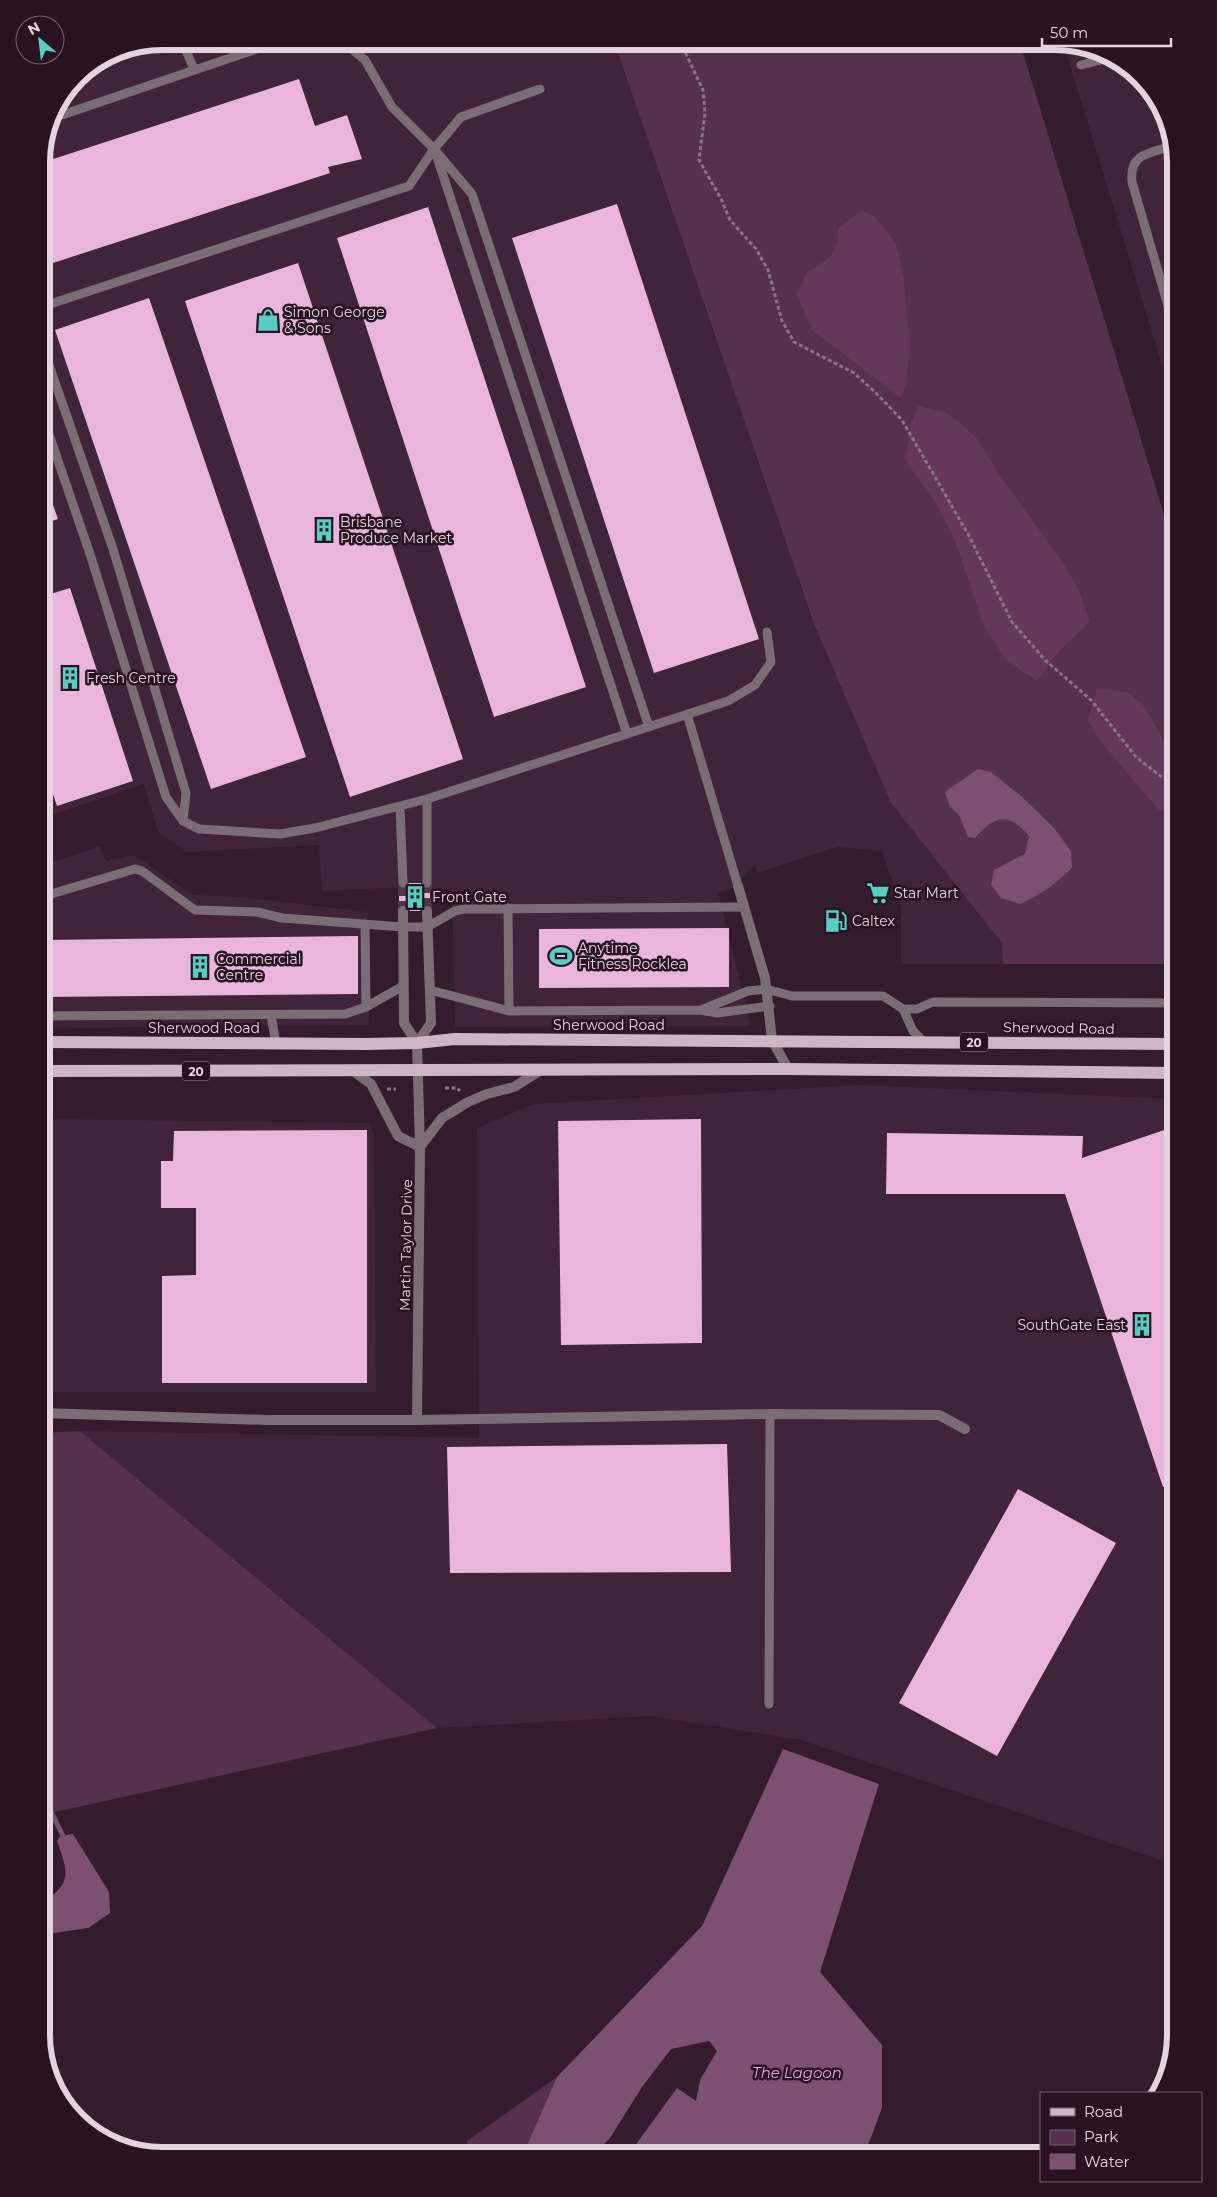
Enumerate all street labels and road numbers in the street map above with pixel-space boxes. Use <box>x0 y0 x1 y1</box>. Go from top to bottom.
street label: Sherwood Road <box>553 1016 665 1034</box>
street label: Sherwood Road <box>1003 1018 1115 1038</box>
street label: Sherwood Road <box>148 1019 260 1037</box>
road number: 20 <box>960 1032 988 1052</box>
road number: 20 <box>182 1062 210 1080</box>
street label: Martin Taylor Drive <box>396 1179 416 1311</box>

